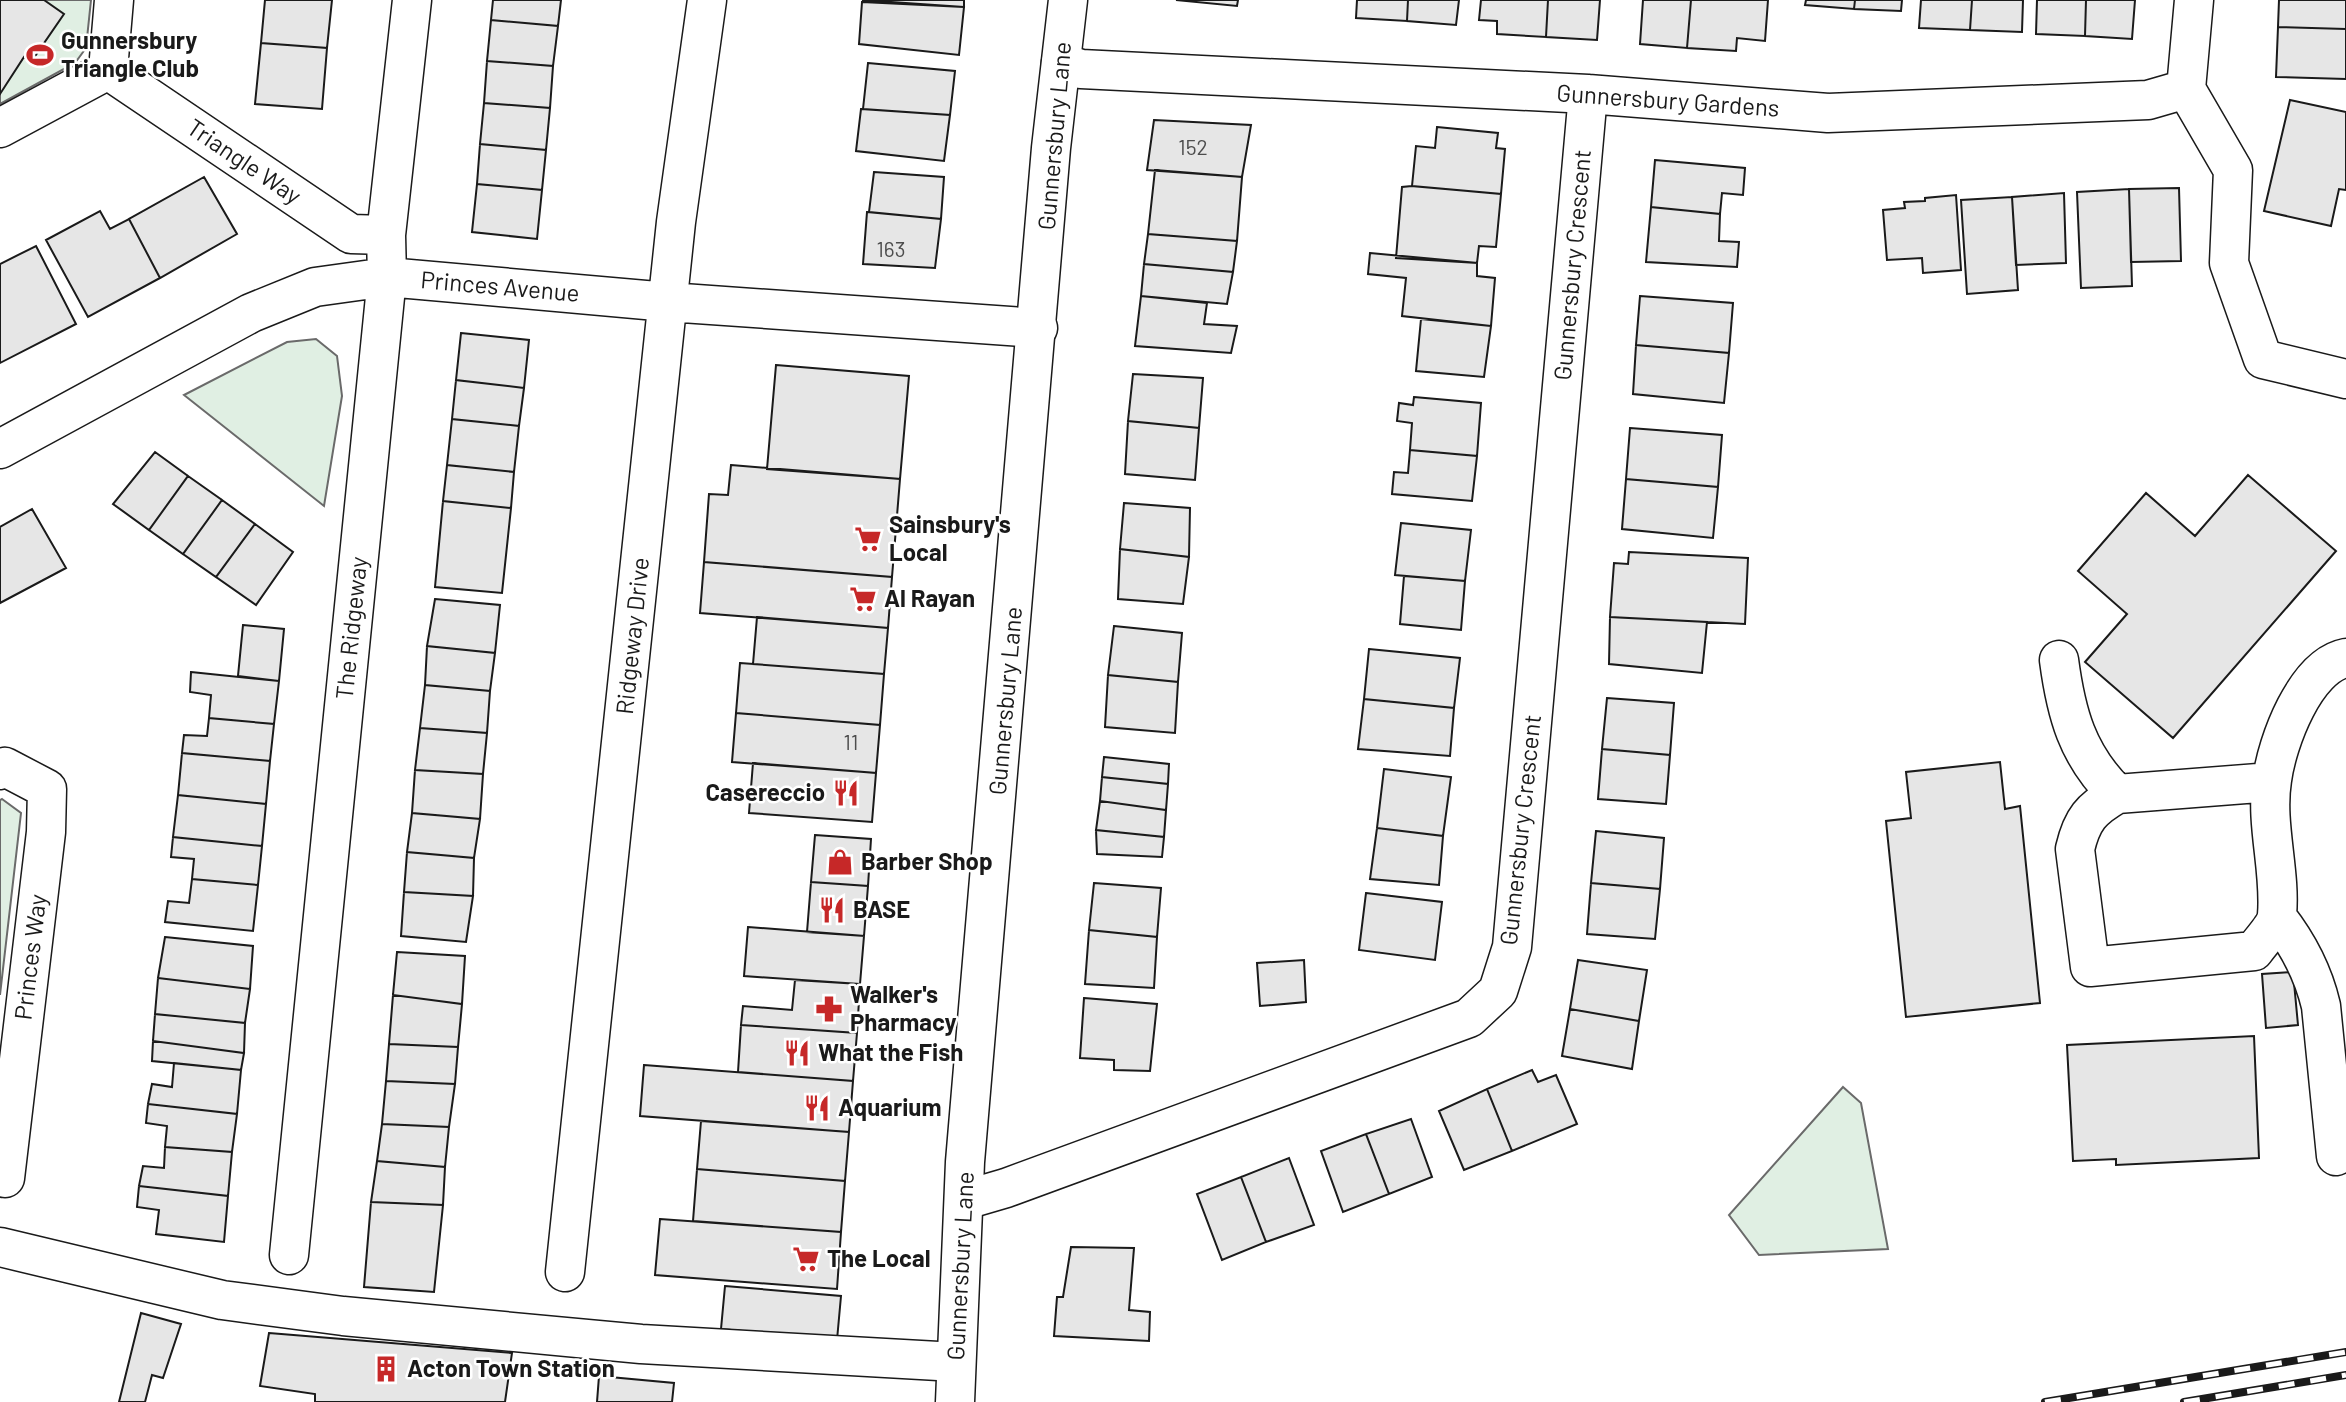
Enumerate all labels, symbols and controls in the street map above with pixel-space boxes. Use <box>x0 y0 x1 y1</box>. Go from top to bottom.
place label: Gunnersbury Triangle Club <box>61 25 199 82</box>
sports icon: Gunnersbury Triangle Club <box>25 40 55 70</box>
street label: Gunnersbury Lane <box>1031 40 1076 231</box>
street label: Gunnersbury Gardens <box>1556 77 1781 122</box>
street label: Triangle Way <box>182 112 307 210</box>
house number: 152 <box>1178 134 1208 159</box>
street label: Gunnersbury Crescent <box>1547 148 1596 382</box>
house number: 163 <box>877 236 905 261</box>
street label: Princes Avenue <box>419 264 581 307</box>
place label: Sainsbury's Local <box>889 509 1011 566</box>
supermarket icon: Sainsbury's Local <box>853 524 883 554</box>
street label: The Ridgeway <box>329 555 372 701</box>
street label: Ridgeway Drive <box>609 556 654 716</box>
place label: Al Rayan <box>884 583 975 612</box>
supermarket icon: Al Rayan <box>848 584 878 614</box>
street label: Gunnersbury Lane <box>982 605 1027 796</box>
street label: Gunnersbury Crescent <box>1493 713 1546 947</box>
house number: 11 <box>844 729 858 754</box>
place label: Casereccio <box>706 777 825 806</box>
restaurant icon: Casereccio <box>831 778 861 808</box>
place label: Barber Shop <box>861 846 993 875</box>
shop icon: Barber Shop <box>825 847 855 877</box>
street label: Princes Way <box>7 892 52 1021</box>
place label: BASE <box>853 894 910 923</box>
restaurant icon: BASE <box>817 895 847 925</box>
place label: Walker's Pharmacy <box>850 979 957 1036</box>
pharmacy icon: Walker's Pharmacy <box>814 994 844 1024</box>
place label: What the Fish <box>818 1037 963 1066</box>
restaurant icon: What the Fish <box>782 1038 812 1068</box>
place label: Aquarium <box>838 1092 941 1121</box>
restaurant icon: Aquarium <box>802 1093 832 1123</box>
street label: Gunnersbury Lane <box>940 1171 979 1361</box>
place label: The Local <box>827 1243 931 1272</box>
supermarket icon: The Local <box>791 1244 821 1274</box>
place label: Acton Town Station <box>407 1353 615 1382</box>
building icon: Acton Town Station <box>371 1354 401 1384</box>

